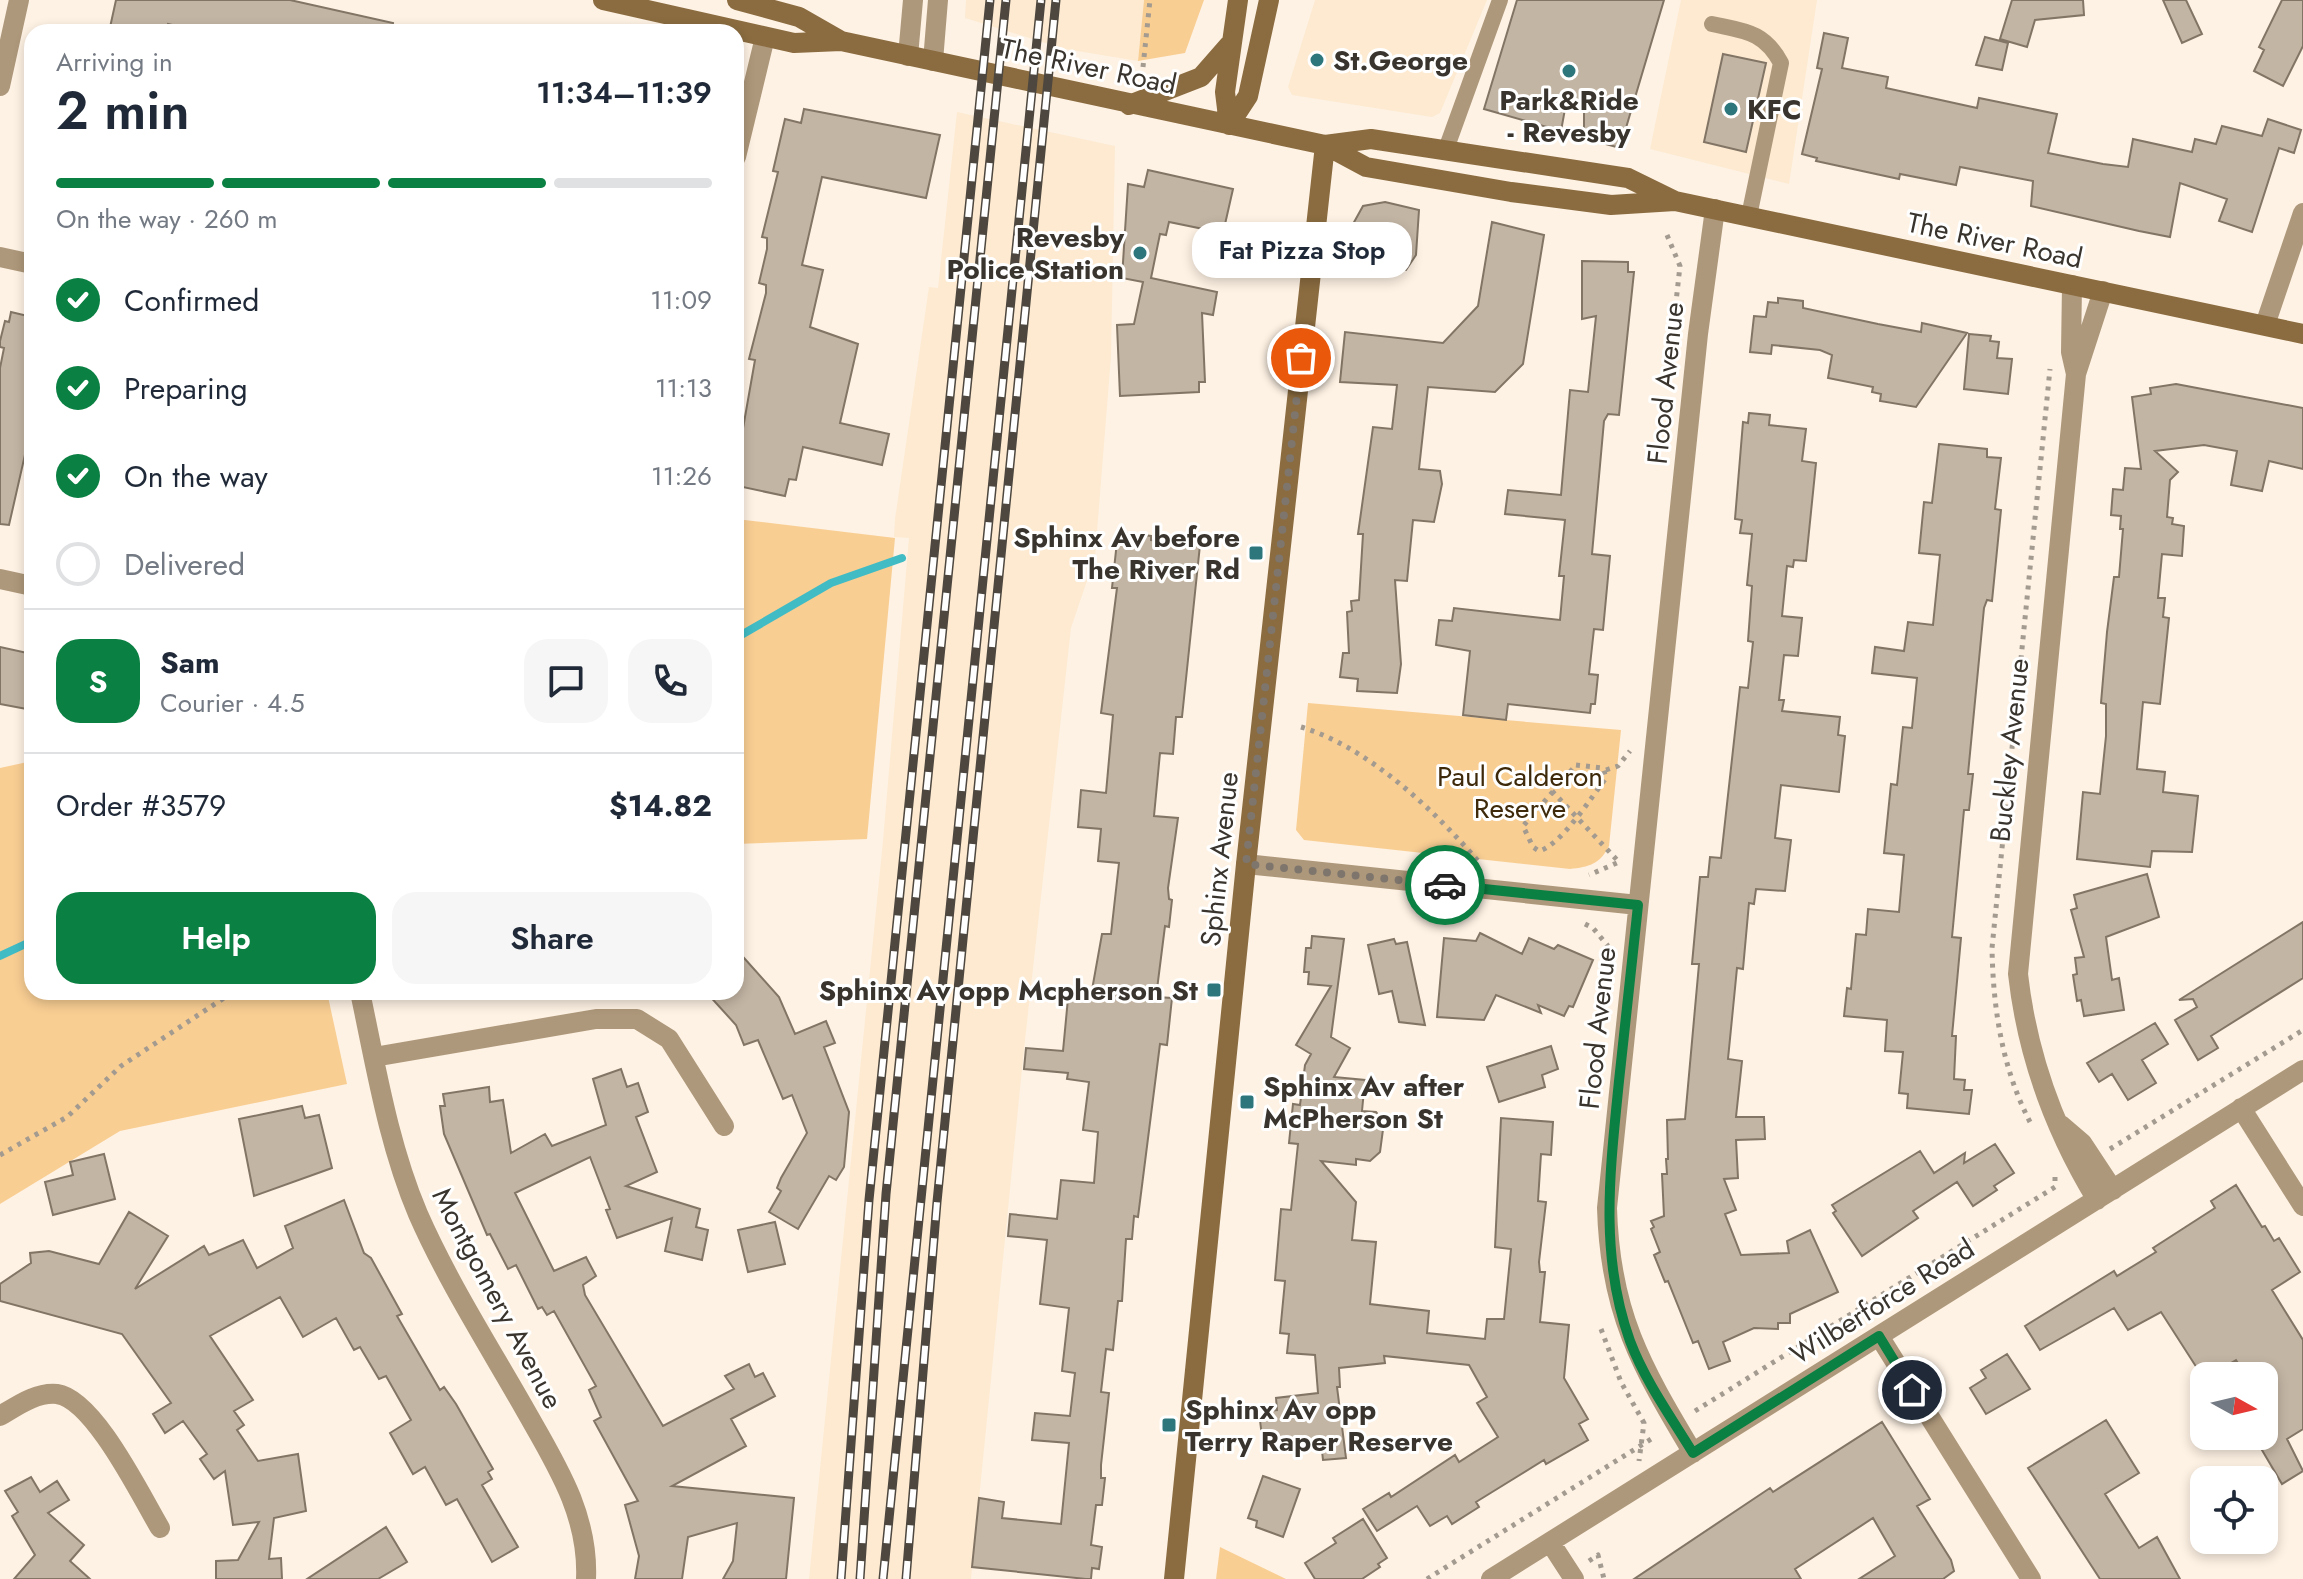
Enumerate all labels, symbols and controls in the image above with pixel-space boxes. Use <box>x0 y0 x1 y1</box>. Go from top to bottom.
street label: The River Road <box>997 28 1180 105</box>
place label: St.George <box>1333 40 1468 81</box>
text: Arriving in <box>56 43 173 81</box>
marker: St.George <box>1308 51 1326 69</box>
marker: Park&Ride - Revesby <box>1560 62 1578 80</box>
text: 11:34–11:39 <box>536 71 712 114</box>
text: 2 min <box>56 73 189 149</box>
place label: Park&Ride - Revesby <box>1499 80 1639 153</box>
place label: KFC <box>1747 89 1802 130</box>
marker: KFC <box>1722 100 1740 118</box>
text: On the way · 260 m <box>56 200 277 238</box>
street label: The River Road <box>1903 202 2086 279</box>
place label: Revesby Police Station <box>947 217 1124 290</box>
callout: Fat Pizza Stop <box>1191 222 1411 278</box>
text: Fat Pizza Stop <box>1219 231 1385 269</box>
marker: Revesby Police Station <box>1131 244 1149 262</box>
icon: check <box>56 278 100 322</box>
text: Confirmed <box>124 279 259 322</box>
text: 11:09 <box>650 281 712 319</box>
street label: Flood Avenue <box>1637 300 1694 466</box>
pin <box>1267 324 1335 392</box>
icon: bag <box>1279 336 1323 380</box>
icon: check <box>56 366 100 410</box>
text: Preparing <box>124 367 248 410</box>
text: 11:13 <box>655 369 712 407</box>
icon: check <box>56 454 100 498</box>
text: On the way <box>124 455 268 498</box>
text: 11:26 <box>651 457 712 495</box>
place label: Sphinx Av before The River Rd <box>1013 517 1240 590</box>
text: Delivered <box>124 543 245 586</box>
marker: Sphinx Av before The River Rd <box>1247 544 1265 562</box>
button: chat <box>524 639 608 723</box>
button: phone <box>628 639 712 723</box>
text: Sam <box>160 641 220 684</box>
street label: Buckley Avenue <box>1979 656 2040 844</box>
text: S <box>89 660 107 703</box>
text: Courier · 4.5 <box>160 684 305 722</box>
park label: Paul Calderon Reserve <box>1437 756 1603 829</box>
street label: Sphinx Avenue <box>1190 770 1249 948</box>
text: Order #3579 <box>56 784 226 827</box>
text: $14.82 <box>609 784 712 827</box>
courier <box>1405 845 1485 925</box>
icon: car <box>1423 863 1467 907</box>
button: Help <box>56 892 376 984</box>
button: Share <box>392 892 712 984</box>
street label: Flood Avenue <box>1569 945 1626 1111</box>
place label: Sphinx Av opp Mcpherson St <box>819 970 1198 1011</box>
marker: Sphinx Av opp Mcpherson St <box>1205 981 1223 999</box>
place label: Sphinx Av after McPherson St <box>1263 1066 1465 1139</box>
marker: Sphinx Av after McPherson St <box>1238 1093 1256 1111</box>
street label: Montgomery Avenue <box>422 1180 573 1416</box>
street label: Wilberforce Road <box>1782 1228 1982 1375</box>
pin <box>1878 1356 1946 1424</box>
north arrow <box>2190 1362 2278 1450</box>
map controls <box>2190 1362 2278 1554</box>
icon: home <box>1890 1368 1934 1412</box>
place label: Sphinx Av opp Terry Raper Reserve <box>1185 1389 1453 1462</box>
marker: Sphinx Av opp Terry Raper Reserve <box>1160 1416 1178 1434</box>
button: locate <box>2190 1466 2278 1554</box>

